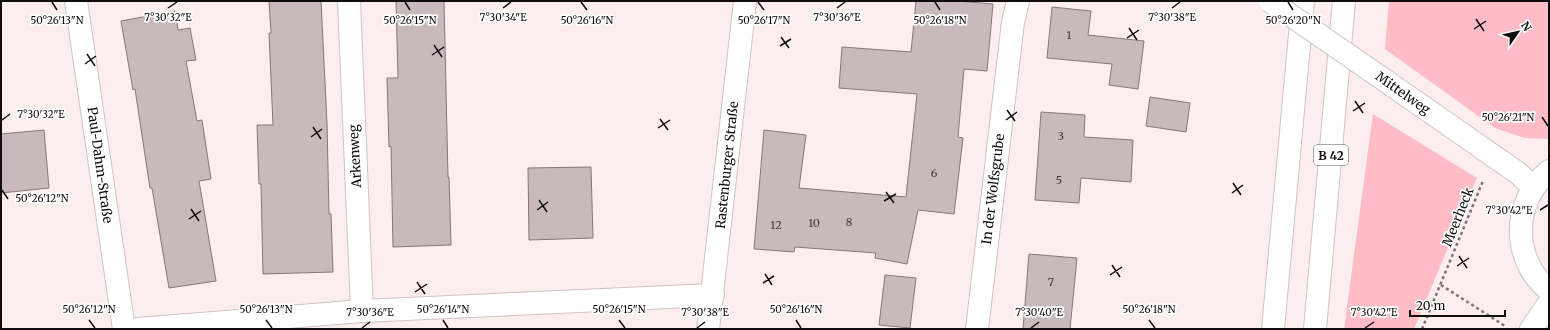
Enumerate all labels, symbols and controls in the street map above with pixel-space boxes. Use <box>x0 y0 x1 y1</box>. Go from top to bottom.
text: 7°30'32"E <box>144 11 192 24</box>
text: 7°30'34"E <box>479 11 527 24</box>
text: 7°30'36"E <box>813 11 861 24</box>
text: 7°30'38"E <box>1148 11 1197 24</box>
north arrow <box>1498 12 1538 52</box>
text: 50°26'13"N <box>31 14 84 27</box>
text: 50°26'15"N <box>384 14 437 27</box>
text: 50°26'16"N <box>561 14 614 27</box>
text: 50°26'17"N <box>738 14 791 27</box>
text: 50°26'18"N <box>913 14 967 27</box>
text: 50°26'20"N <box>1265 14 1321 27</box>
text: N <box>1518 19 1535 34</box>
house number: 1 <box>1067 28 1072 42</box>
street label: Mittelweg <box>1372 68 1434 118</box>
street label: Rastenburger Straße <box>712 100 742 230</box>
street label: Paul-Dahm-Straße <box>83 106 117 224</box>
text: 7°30'32"E <box>17 108 65 121</box>
text: 50°26'21"N <box>1482 111 1535 124</box>
street label: Arkenweg <box>345 124 365 189</box>
house number: 3 <box>1058 129 1064 143</box>
street label: In der Wolfsgrube <box>978 132 1008 245</box>
road number: B 42 <box>1314 145 1348 165</box>
house number: 6 <box>931 166 938 180</box>
house number: 5 <box>1056 173 1062 187</box>
street label: Meerheck <box>1438 184 1478 249</box>
text: 50°26'12"N <box>15 192 69 205</box>
text: 7°30'42"E <box>1486 204 1533 217</box>
house number: 8 <box>846 215 853 229</box>
house number: 10 <box>808 216 820 230</box>
house number: 12 <box>770 218 782 232</box>
house number: 7 <box>1048 275 1054 289</box>
scale bar <box>1410 292 1505 318</box>
text: 20 m <box>1416 298 1445 313</box>
text: 50°26'12"N <box>62 303 116 316</box>
text: 50°26'13"N <box>240 303 293 316</box>
text: 50°26'14"N <box>417 303 469 316</box>
text: 50°26'15"N <box>593 303 646 316</box>
text: 50°26'16"N <box>770 303 823 316</box>
text: 50°26'18"N <box>1122 303 1176 316</box>
text: 7°30'36"E <box>346 306 394 319</box>
text: 7°30'38"E <box>681 306 730 319</box>
text: 7°30'40"E <box>1015 306 1063 319</box>
text: 7°30'42"E <box>1351 306 1398 319</box>

